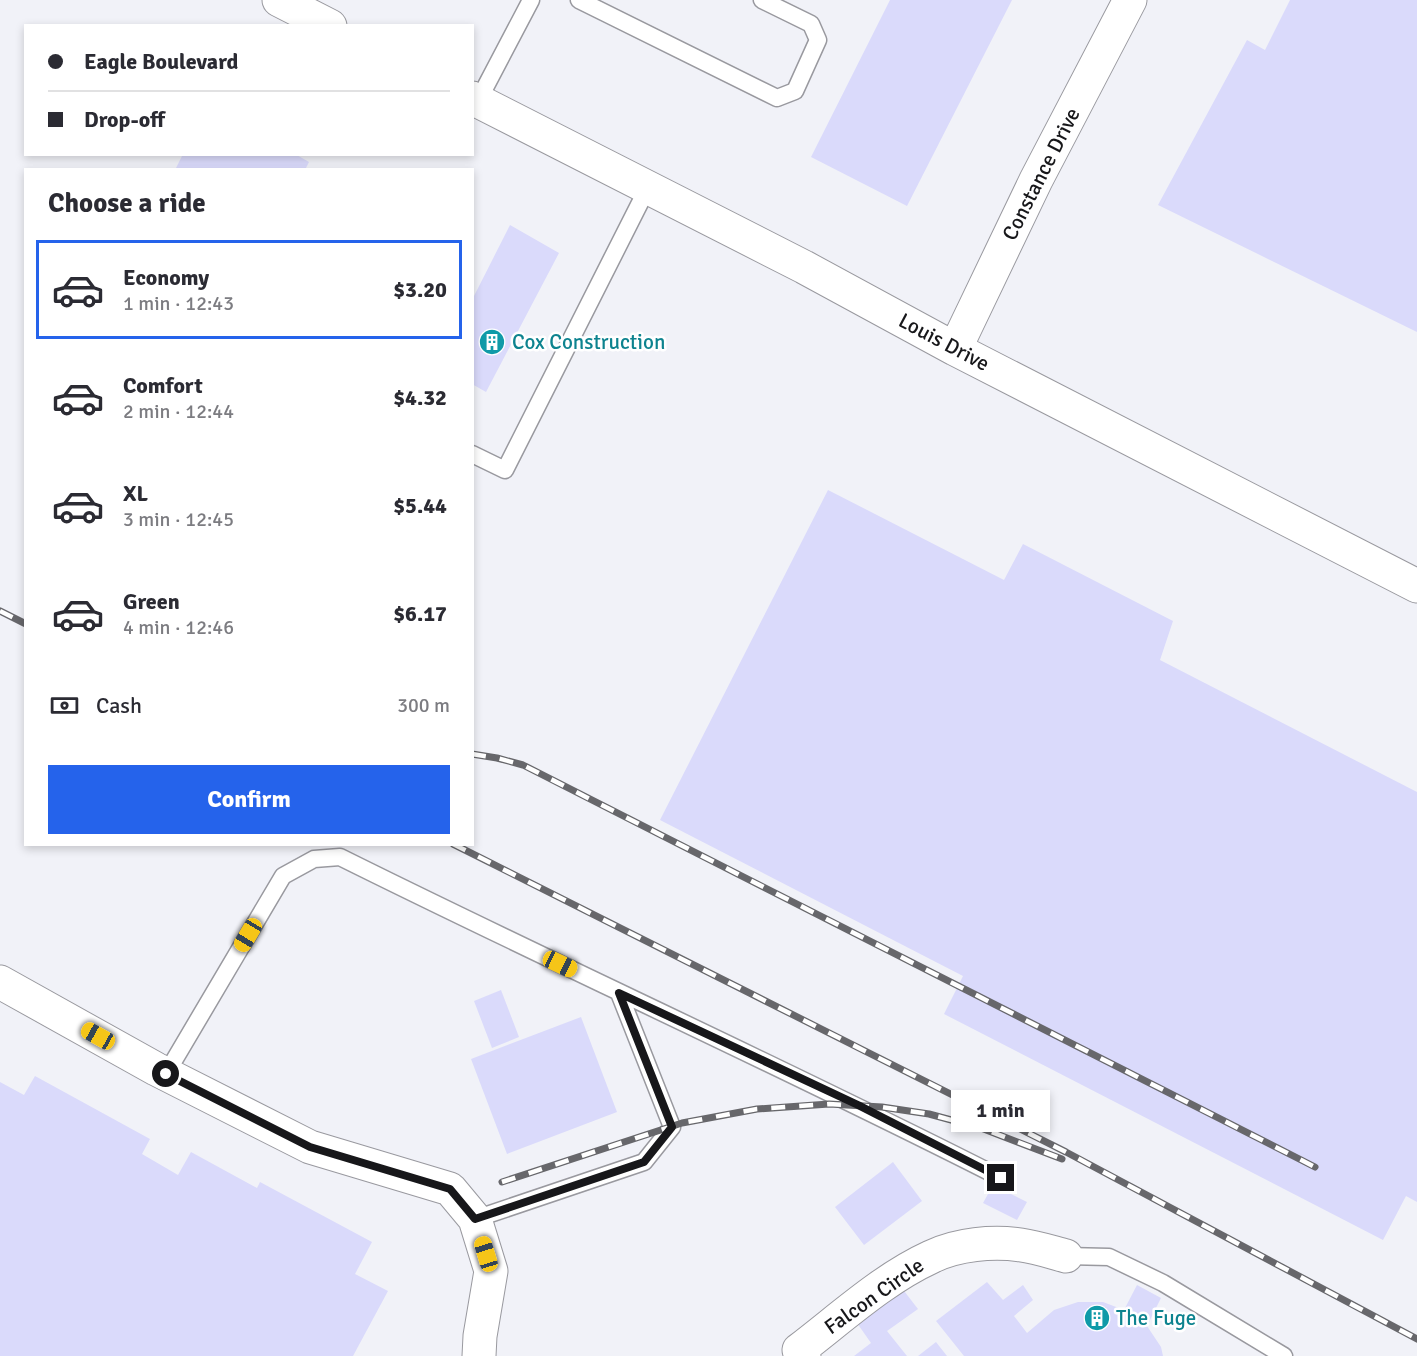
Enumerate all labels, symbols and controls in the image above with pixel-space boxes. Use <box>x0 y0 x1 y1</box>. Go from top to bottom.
text: Eagle Boulevard <box>84 48 238 75</box>
street label: Constance Drive <box>996 103 1086 245</box>
text: Drop-off <box>84 106 165 133</box>
text: Choose a ride <box>48 187 206 220</box>
icon: car <box>51 263 105 317</box>
text: Economy <box>123 264 209 291</box>
text: $3.20 <box>393 276 447 303</box>
text: 1 min · 12:43 <box>123 291 234 316</box>
street label: Louis Drive <box>894 307 994 377</box>
building icon: Cox Construction <box>477 327 507 357</box>
place label: Cox Construction <box>512 329 665 355</box>
icon: car <box>51 371 105 425</box>
text: Comfort <box>123 372 203 399</box>
text: $4.32 <box>393 384 447 411</box>
text: 2 min · 12:44 <box>123 399 234 424</box>
icon: car <box>51 479 105 533</box>
text: XL <box>123 480 148 507</box>
text: $5.44 <box>393 492 447 519</box>
text: 3 min · 12:45 <box>123 507 234 532</box>
icon: car <box>51 587 105 641</box>
text: Green <box>123 588 180 615</box>
text: $6.17 <box>393 600 447 627</box>
text: 4 min · 12:46 <box>123 615 234 640</box>
icon: cash <box>48 689 81 722</box>
text: Cash <box>96 692 142 719</box>
text: 300 m <box>397 693 450 718</box>
button: Confirm <box>48 765 450 834</box>
car <box>231 915 265 955</box>
car <box>540 948 580 980</box>
car <box>78 1019 118 1053</box>
route start <box>152 1060 179 1087</box>
callout: 1 min <box>952 1091 1050 1133</box>
text: 1 min <box>976 1098 1025 1123</box>
route end <box>987 1164 1014 1191</box>
car <box>472 1234 500 1274</box>
street label: Falcon Circle <box>819 1252 929 1340</box>
building icon: The Fuge <box>1082 1303 1112 1333</box>
place label: The Fuge <box>1116 1305 1196 1331</box>

